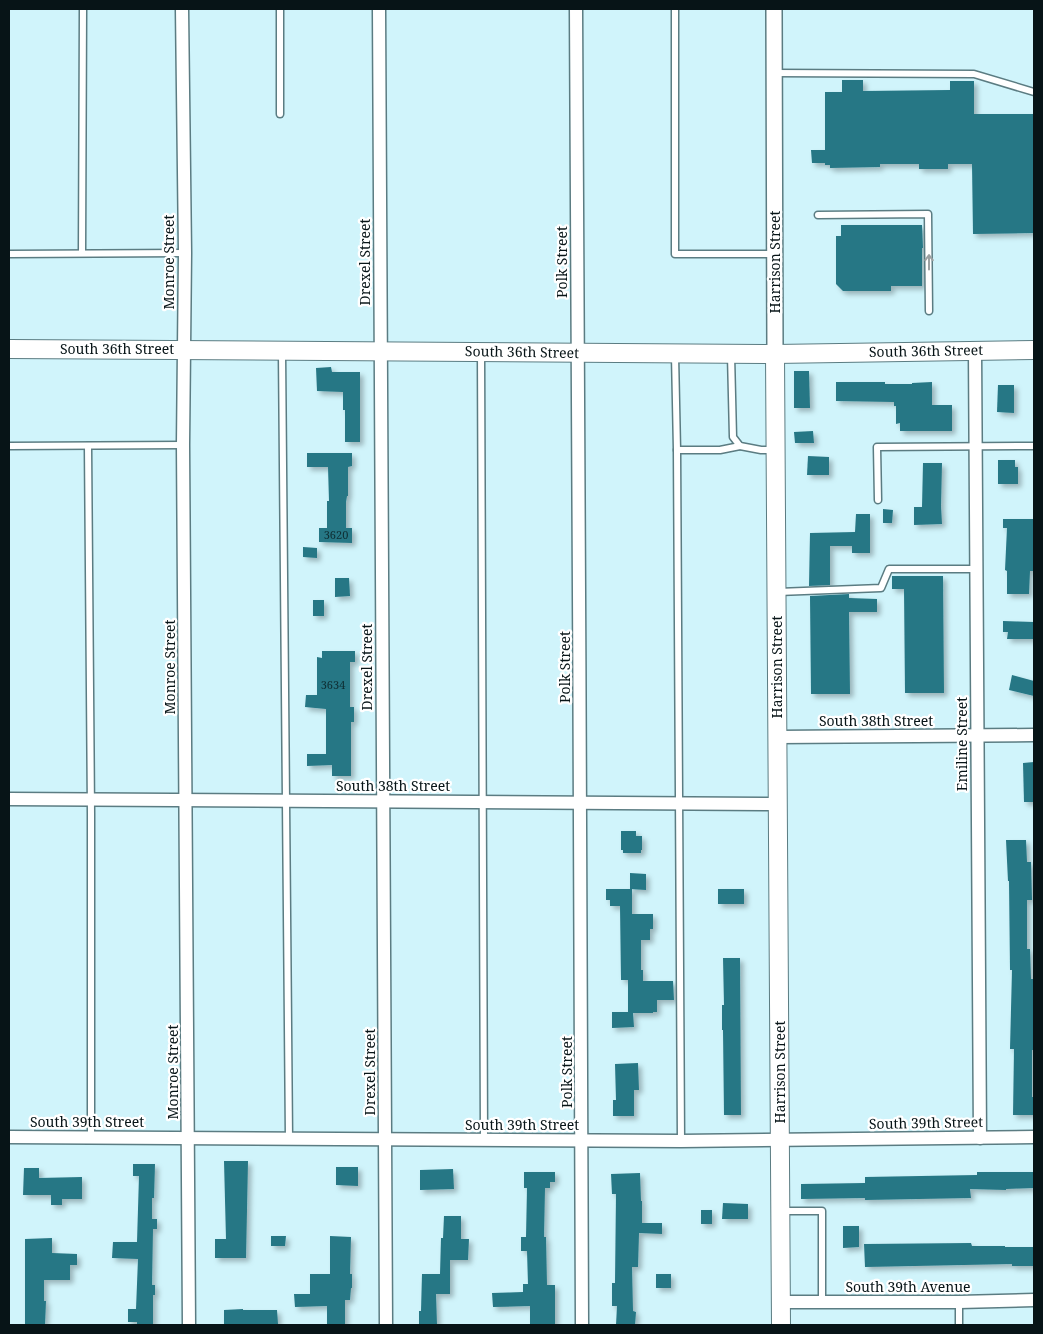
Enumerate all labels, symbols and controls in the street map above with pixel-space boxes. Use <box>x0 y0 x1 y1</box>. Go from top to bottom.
street label: Harrison Street <box>765 211 784 313</box>
street label: Monroe Street <box>159 214 178 310</box>
street label: Drexel Street <box>355 218 374 305</box>
street label: Polk Street <box>552 226 571 298</box>
one-way arrow <box>924 254 934 270</box>
street label: South 36th Street <box>60 339 174 358</box>
street label: South 36th Street <box>869 340 983 361</box>
street label: South 36th Street <box>465 341 579 362</box>
house number: 3620 <box>324 527 348 542</box>
street label: Harrison Street <box>767 616 786 718</box>
street label: Monroe Street <box>160 619 179 715</box>
street label: Drexel Street <box>357 623 376 710</box>
street label: Polk Street <box>555 631 574 703</box>
house number: 3634 <box>321 677 345 692</box>
street label: Emiline Street <box>952 697 971 791</box>
street label: South 38th Street <box>819 711 933 730</box>
street label: South 38th Street <box>336 776 450 795</box>
street label: Harrison Street <box>770 1021 789 1123</box>
street label: Monroe Street <box>163 1024 182 1120</box>
street label: Drexel Street <box>360 1028 379 1115</box>
street label: Polk Street <box>557 1036 576 1108</box>
street label: South 39th Street <box>30 1112 144 1131</box>
street label: South 39th Street <box>869 1112 983 1133</box>
street label: South 39th Street <box>465 1115 579 1134</box>
street label: South 39th Avenue <box>845 1277 971 1296</box>

